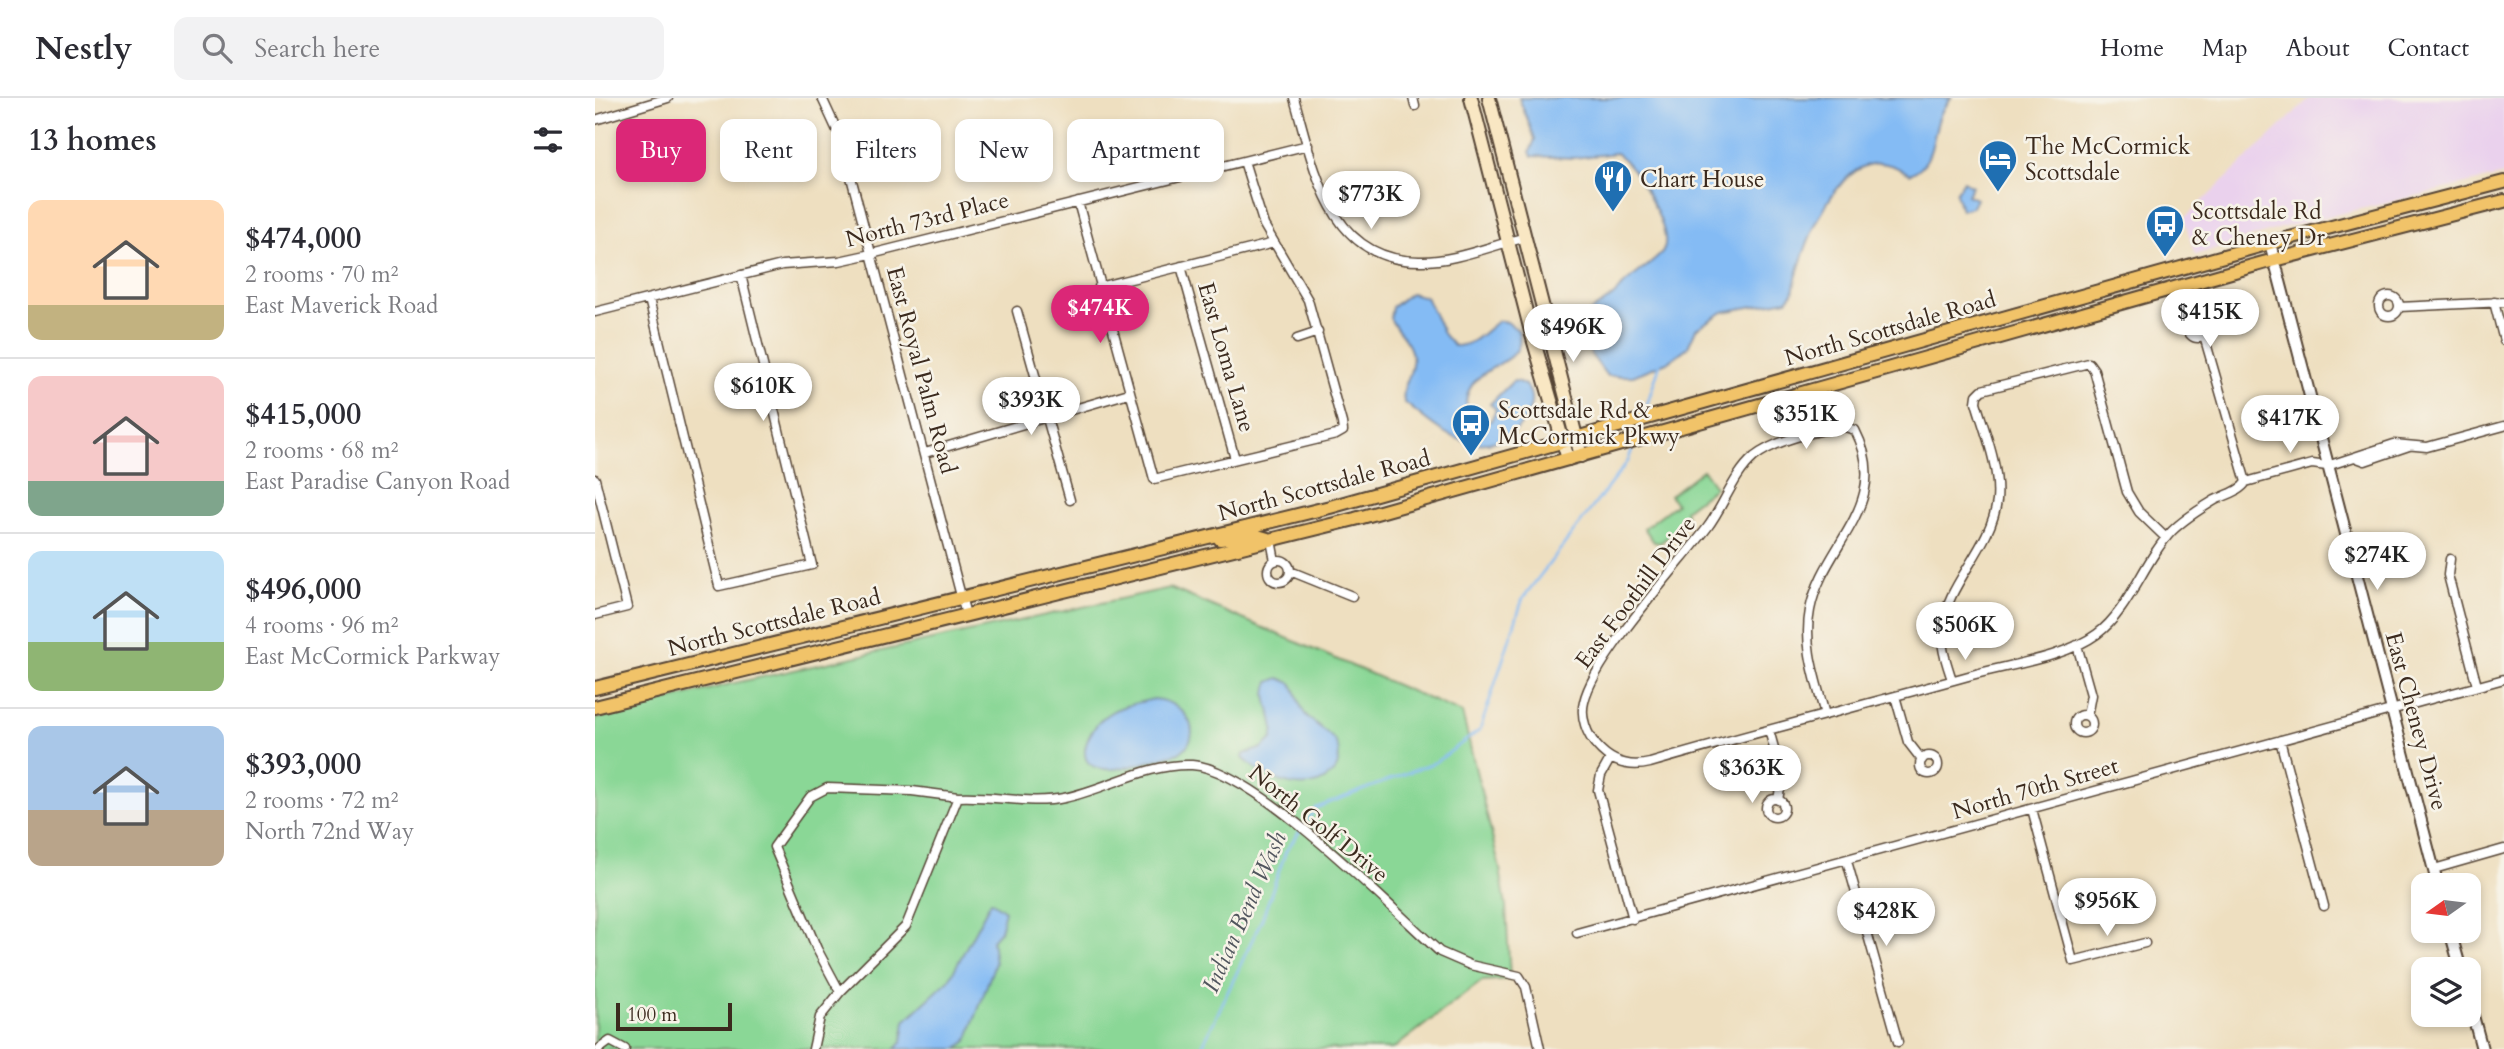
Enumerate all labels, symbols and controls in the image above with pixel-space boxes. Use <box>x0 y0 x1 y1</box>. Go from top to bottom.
search box <box>174 17 664 80</box>
text: Nestly <box>35 26 132 71</box>
icon: search <box>198 29 236 67</box>
text: Search here <box>254 31 380 66</box>
text: Home <box>2100 32 2164 65</box>
text: Map <box>2202 32 2248 65</box>
text: About <box>2286 32 2350 65</box>
text: Contact <box>2388 32 2469 65</box>
chip: Buy <box>616 119 706 182</box>
chip: Rent <box>720 119 817 182</box>
chip: Filters <box>831 119 941 182</box>
chip: New <box>955 119 1053 182</box>
chip: Apartment <box>1067 119 1224 182</box>
text: 13 homes <box>28 120 157 161</box>
icon: filters <box>529 121 567 159</box>
place label: The McCormick Scottsdale <box>2025 131 2191 188</box>
hotel icon: The McCormick Scottsdale <box>1977 138 2019 193</box>
restaurant icon: Chart House <box>1592 158 1634 213</box>
place label: Chart House <box>1640 164 1764 195</box>
pin: $773K <box>1322 172 1420 231</box>
text: $773K <box>1338 178 1404 209</box>
street label: North 73rd Place <box>842 184 1012 255</box>
place label: Scottsdale Rd & Cheney Dr <box>2192 196 2325 253</box>
bus stop icon: Scottsdale Rd & Cheney Dr <box>2144 203 2186 258</box>
text: $474,000 <box>245 218 361 259</box>
icon: home <box>84 228 168 312</box>
text: 2 rooms · 70 m² <box>245 259 398 290</box>
street label: East Royal Palm Road <box>879 263 964 478</box>
street label: East Loma Lane <box>1190 279 1263 436</box>
street label: North Scottsdale Road <box>1781 283 2000 373</box>
pin: $474K <box>1051 286 1149 345</box>
pin: $415K <box>2161 289 2259 349</box>
text: East Maverick Road <box>245 290 438 321</box>
text: $474K <box>1067 292 1133 323</box>
text: $415K <box>2177 296 2243 327</box>
pin: $496K <box>1524 304 1622 364</box>
text: $496K <box>1540 311 1606 342</box>
pin: $610K <box>714 364 812 423</box>
text: $610K <box>730 370 796 401</box>
pin: $393K <box>982 378 1080 437</box>
text: $393K <box>998 384 1064 415</box>
pin: $351K <box>1757 392 1855 451</box>
text: $415,000 <box>245 394 361 435</box>
place label: Scottsdale Rd & McCormick Pkwy <box>1498 395 1680 452</box>
pin: $417K <box>2241 396 2339 455</box>
text: $351K <box>1773 398 1839 429</box>
bus stop icon: Scottsdale Rd & McCormick Pkwy <box>1450 402 1492 457</box>
text: $417K <box>2257 402 2323 433</box>
icon: home <box>84 404 168 488</box>
text: 2 rooms · 68 m² <box>245 435 398 466</box>
street label: North Scottsdale Road <box>1215 442 1434 529</box>
text: East Paradise Canyon Road <box>245 466 510 497</box>
street label: East Foothill Drive <box>1568 510 1703 675</box>
pin: $274K <box>2328 532 2426 592</box>
text: $274K <box>2344 539 2410 570</box>
text: $496,000 <box>245 569 361 610</box>
icon: home <box>84 579 168 663</box>
street label: North Scottsdale Road <box>664 581 885 664</box>
pin: $506K <box>1916 602 2014 662</box>
text: $506K <box>1932 609 1998 640</box>
text: 4 rooms · 96 m² <box>245 610 398 641</box>
street label: East Cheney Drive <box>2378 629 2455 814</box>
text: East McCormick Parkway <box>245 641 501 672</box>
text: $393,000 <box>245 744 361 785</box>
pin: $363K <box>1703 746 1801 805</box>
street label: North 70th Street <box>1948 750 2122 827</box>
text: $363K <box>1719 752 1785 783</box>
icon: home <box>84 754 168 838</box>
street label: North Golf Drive <box>1242 757 1395 889</box>
text: 2 rooms · 72 m² <box>245 785 398 816</box>
text: North 72nd Way <box>245 816 414 847</box>
water label: Indian Bend Wash <box>1194 826 1295 998</box>
north arrow <box>2411 873 2481 943</box>
map controls <box>2411 873 2481 1027</box>
pin: $956K <box>2058 878 2156 938</box>
text: $956K <box>2074 885 2140 916</box>
pin: $428K <box>1837 888 1935 948</box>
text: $428K <box>1853 895 1919 926</box>
button: layers <box>2411 957 2481 1027</box>
scale bar <box>616 1000 731 1032</box>
text: 100 m <box>627 1002 677 1028</box>

